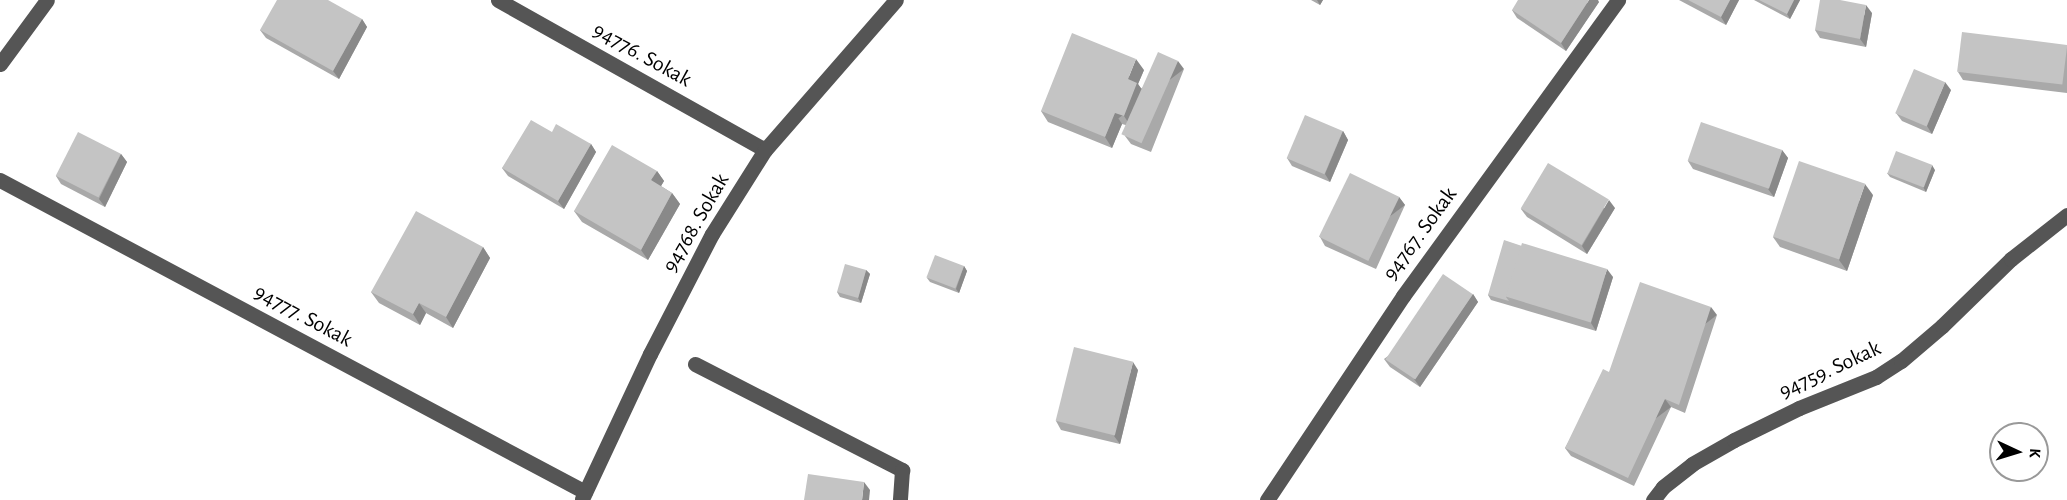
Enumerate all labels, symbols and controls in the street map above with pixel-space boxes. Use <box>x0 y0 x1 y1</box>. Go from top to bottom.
street label: 94776. Sokak <box>588 17 696 93</box>
street label: 94768. Sokak <box>657 169 735 277</box>
street label: 94767. Sokak <box>1377 182 1463 286</box>
street label: 94777. Sokak <box>249 279 357 353</box>
street label: 94759. Sokak <box>1775 335 1885 405</box>
north arrow <box>1989 422 2049 482</box>
text: K <box>2027 448 2043 458</box>

